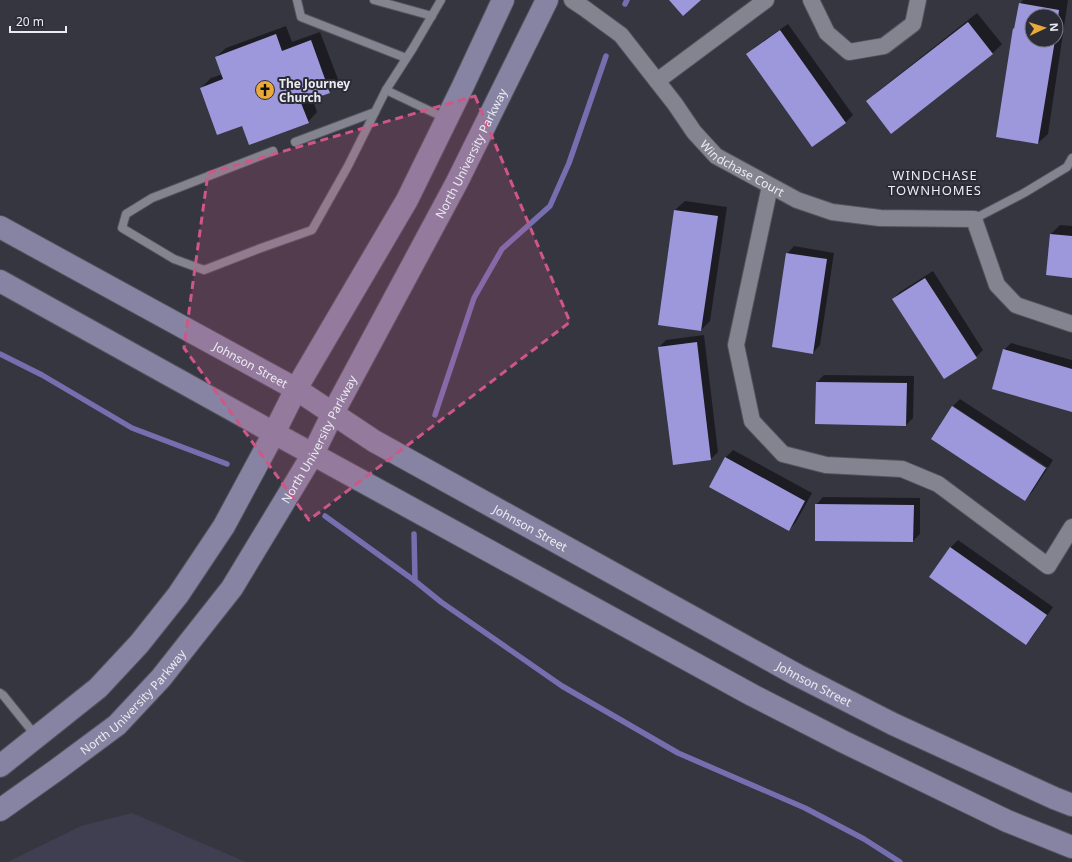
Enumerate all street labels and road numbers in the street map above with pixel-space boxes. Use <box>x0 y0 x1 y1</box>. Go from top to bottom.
street label: North University Parkway <box>431 84 511 221</box>
street label: Windchase Court <box>697 136 788 200</box>
street label: Johnson Street <box>210 337 292 392</box>
street label: North University Parkway <box>277 371 361 506</box>
street label: Johnson Street <box>489 500 571 555</box>
street label: North University Parkway <box>76 645 190 758</box>
street label: Johnson Street <box>773 657 855 710</box>

